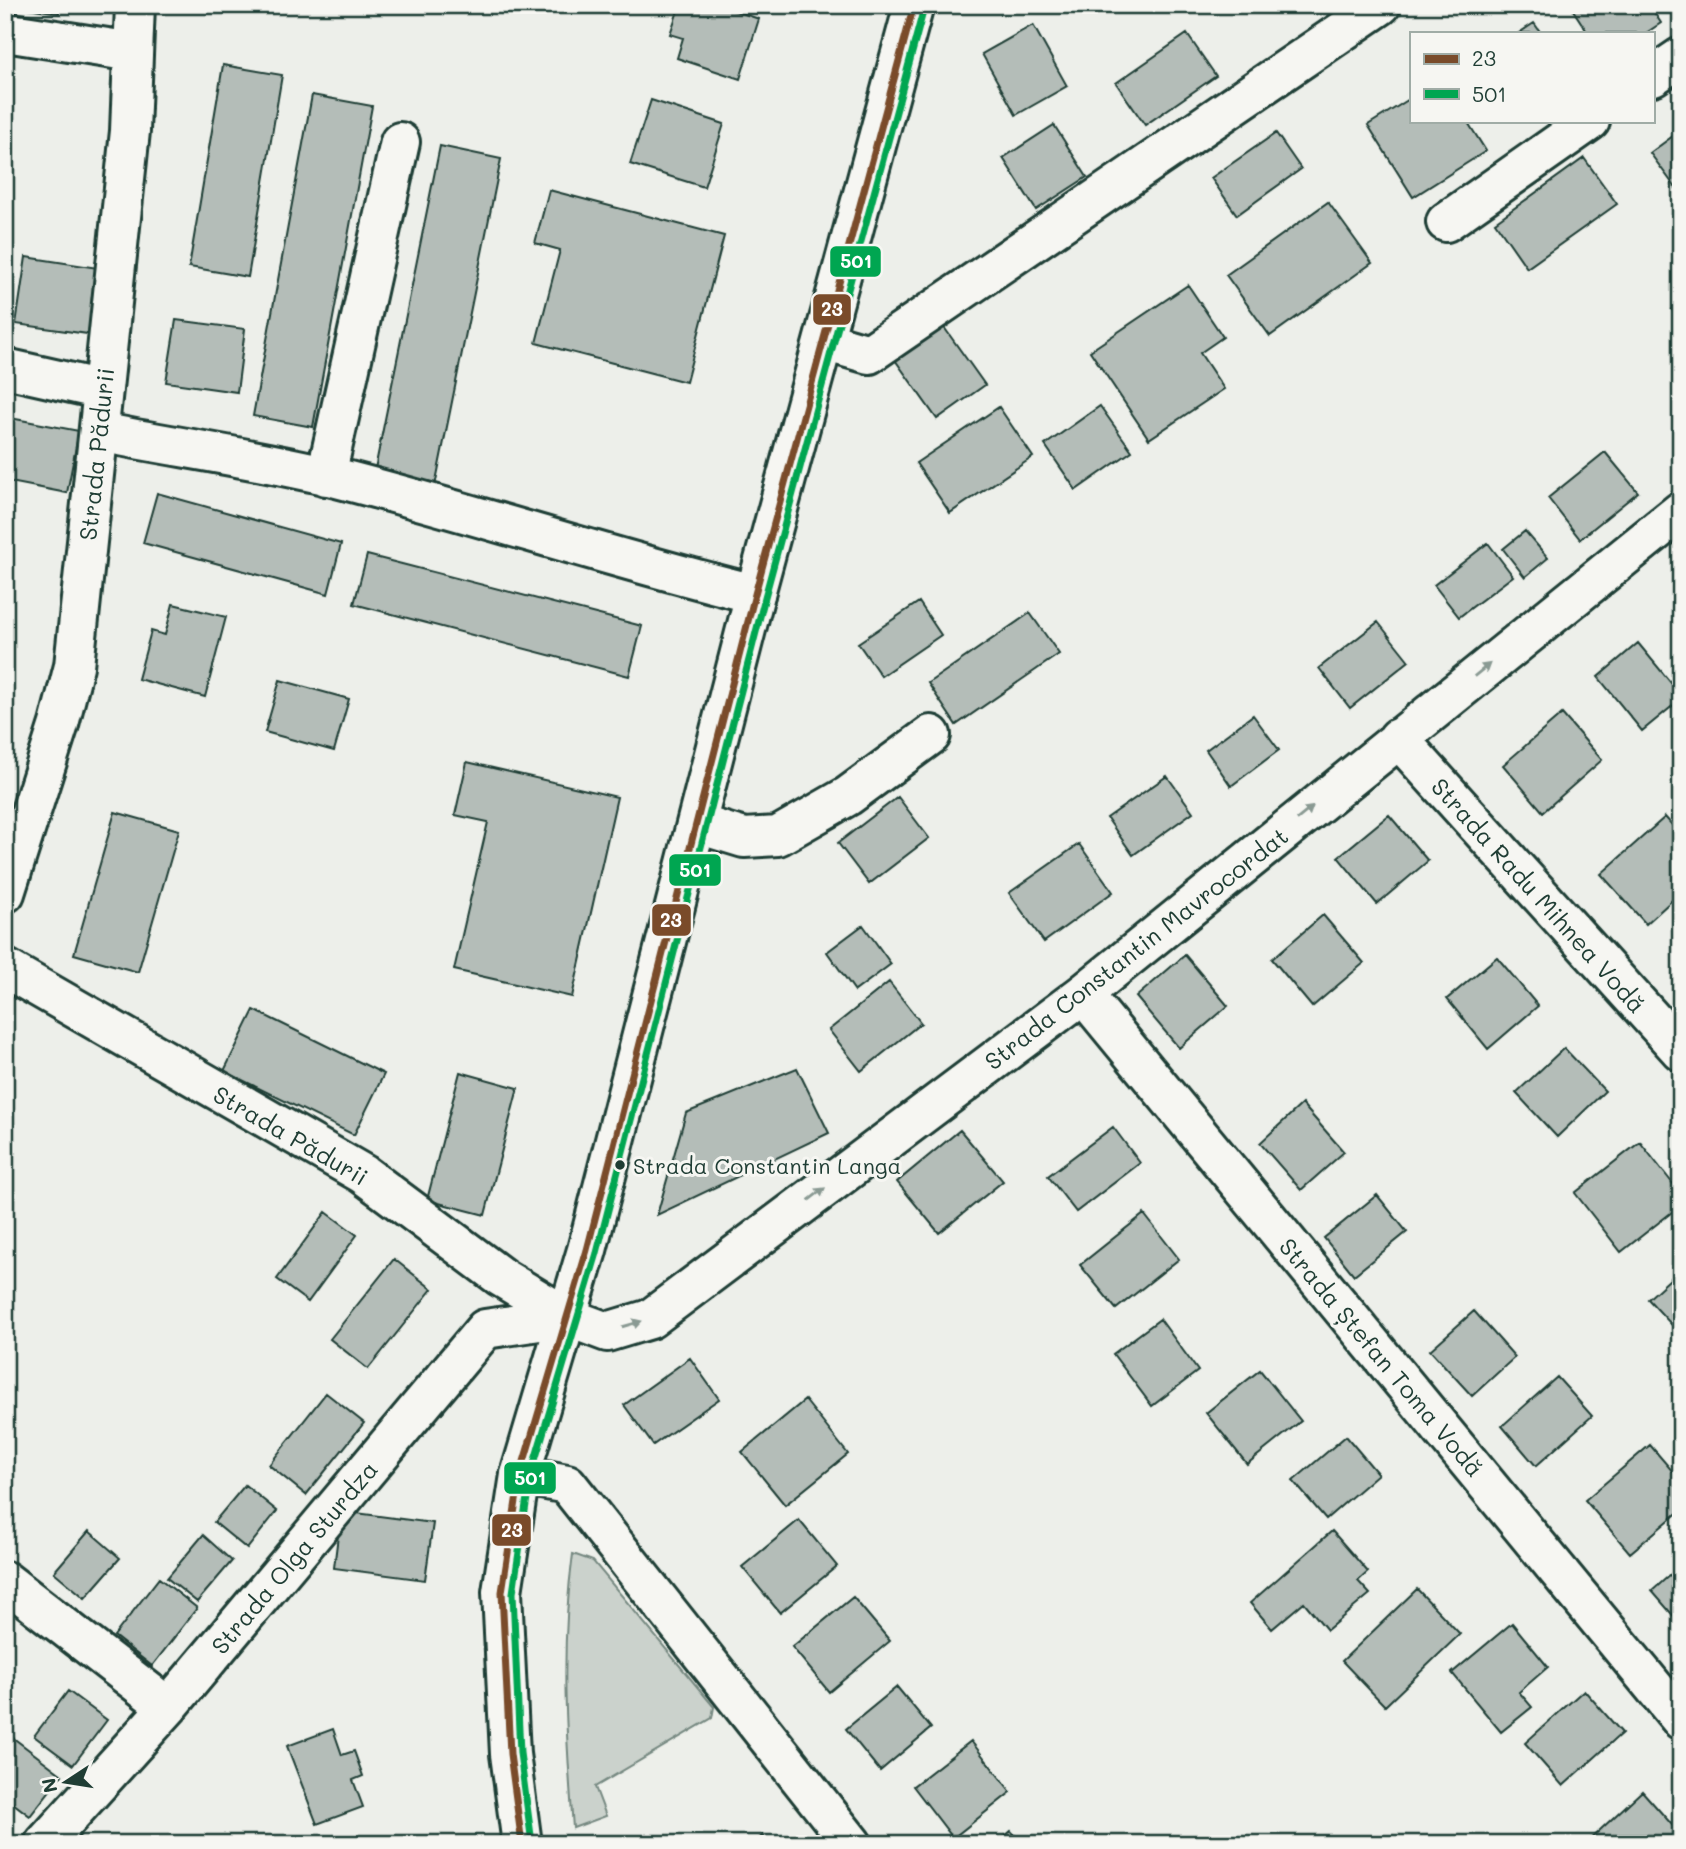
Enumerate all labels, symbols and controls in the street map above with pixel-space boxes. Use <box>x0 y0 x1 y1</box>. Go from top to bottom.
legend <box>1410 32 1654 122</box>
text: 23 <box>1472 44 1496 71</box>
text: 501 <box>1472 80 1507 107</box>
line badge: 501 <box>829 245 882 278</box>
text: 501 <box>840 248 872 273</box>
line badge: 23 <box>812 293 852 326</box>
text: 23 <box>821 296 843 321</box>
street label: Strada Pădurii <box>72 366 120 542</box>
one-way arrow <box>1473 663 1491 678</box>
street label: Strada Radu Mihnea Vodă <box>1425 771 1653 1019</box>
one-way arrow <box>1296 806 1314 821</box>
street label: Strada Constantin Mavrocordat <box>978 820 1294 1076</box>
line badge: 501 <box>668 853 722 887</box>
text: 501 <box>679 857 711 882</box>
line badge: 23 <box>651 903 692 937</box>
text: 23 <box>660 907 682 932</box>
street label: Strada Pădurii <box>208 1078 374 1192</box>
place label: Strada Constantin Langa <box>633 1151 901 1180</box>
marker: Strada Constantin Langa <box>613 1158 627 1172</box>
one-way arrow <box>808 1188 826 1202</box>
street label: Strada Ștefan Toma Vodă <box>1272 1231 1491 1483</box>
one-way arrow <box>622 1319 643 1329</box>
street label: Strada Olga Sturdza <box>204 1454 384 1660</box>
line badge: 501 <box>503 1461 557 1495</box>
text: 501 <box>514 1465 546 1490</box>
line badge: 23 <box>491 1513 532 1547</box>
text: 23 <box>501 1517 523 1542</box>
north arrow <box>32 1748 102 1818</box>
text: N <box>35 1776 63 1795</box>

